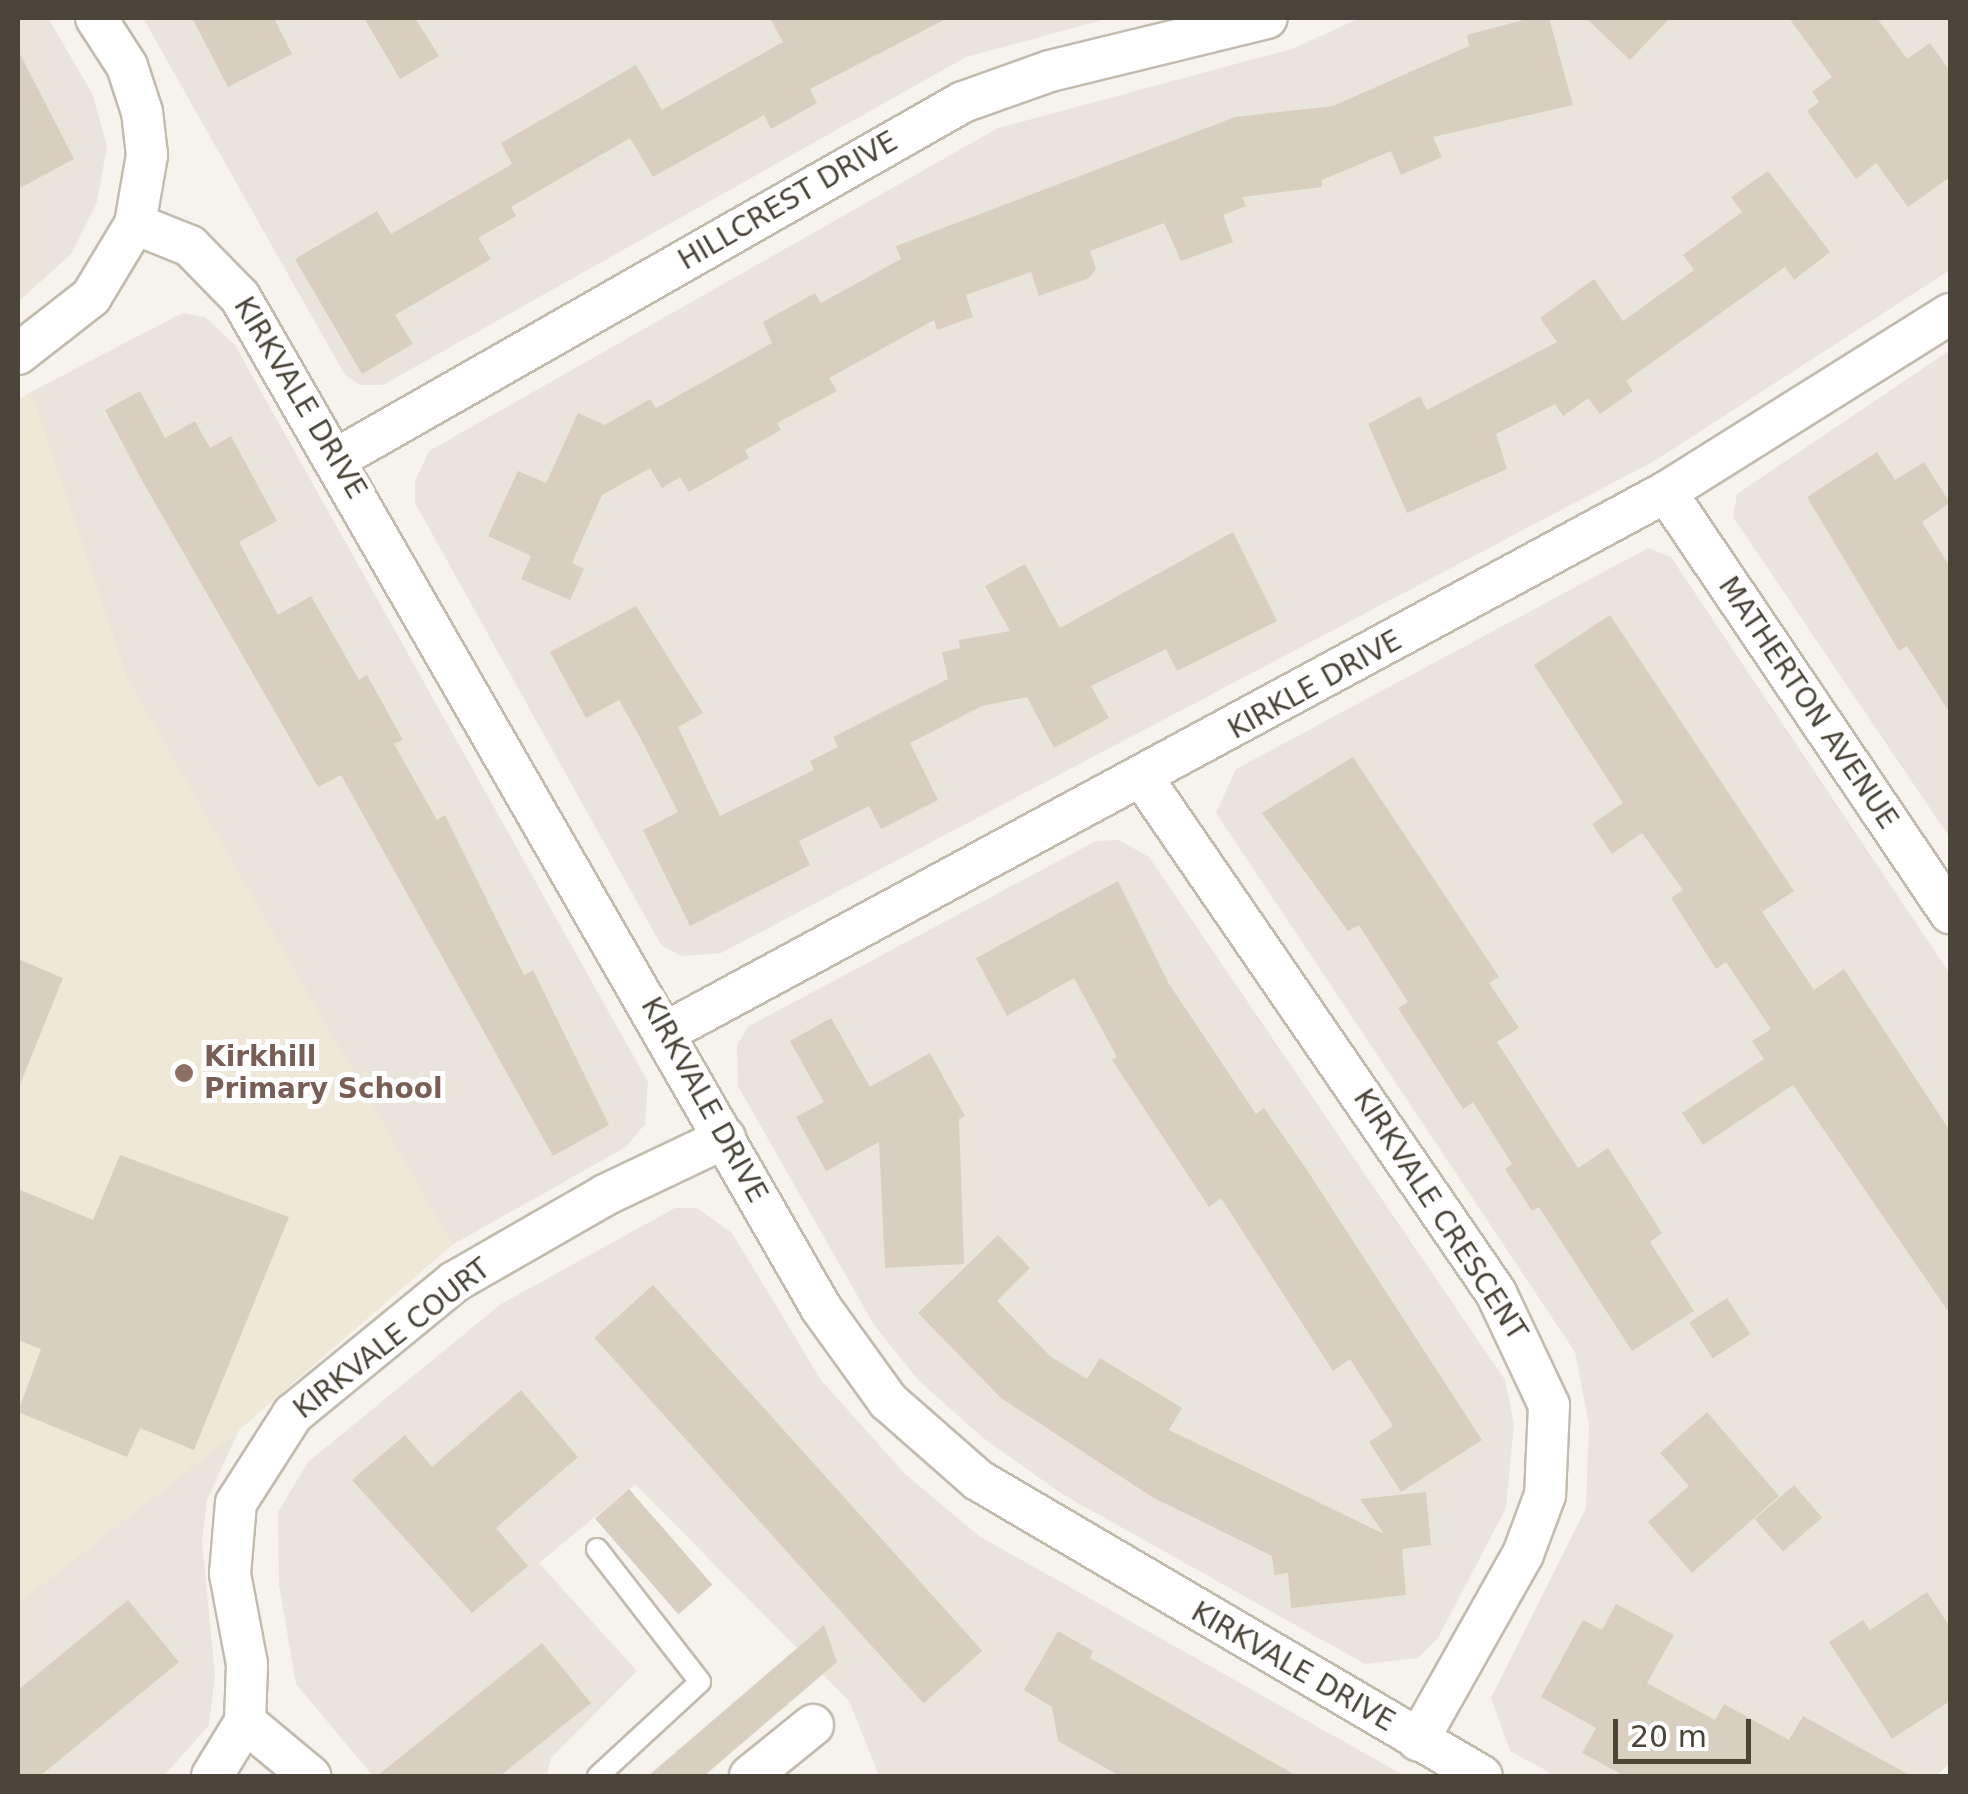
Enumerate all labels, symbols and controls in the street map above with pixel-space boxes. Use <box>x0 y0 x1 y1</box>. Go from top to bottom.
street label: HILLCREST DRIVE <box>673 125 903 277</box>
street label: KIRKVALE DRIVE <box>227 291 373 505</box>
street label: MATHERTON AVENUE <box>1711 571 1905 835</box>
street label: KIRKLE DRIVE <box>1223 624 1407 746</box>
street label: KIRKVALE DRIVE <box>634 992 774 1208</box>
place label: Kirkhill Primary School <box>204 1040 443 1106</box>
marker: Kirkhill Primary School <box>173 1062 195 1084</box>
street label: KIRKVALE CRESCENT <box>1346 1083 1534 1347</box>
street label: KIRKVALE COURT <box>287 1252 497 1426</box>
street label: KIRKVALE DRIVE <box>1185 1595 1401 1739</box>
scale bar <box>1618 1699 1756 1761</box>
text: 20 m <box>1630 1719 1707 1754</box>

